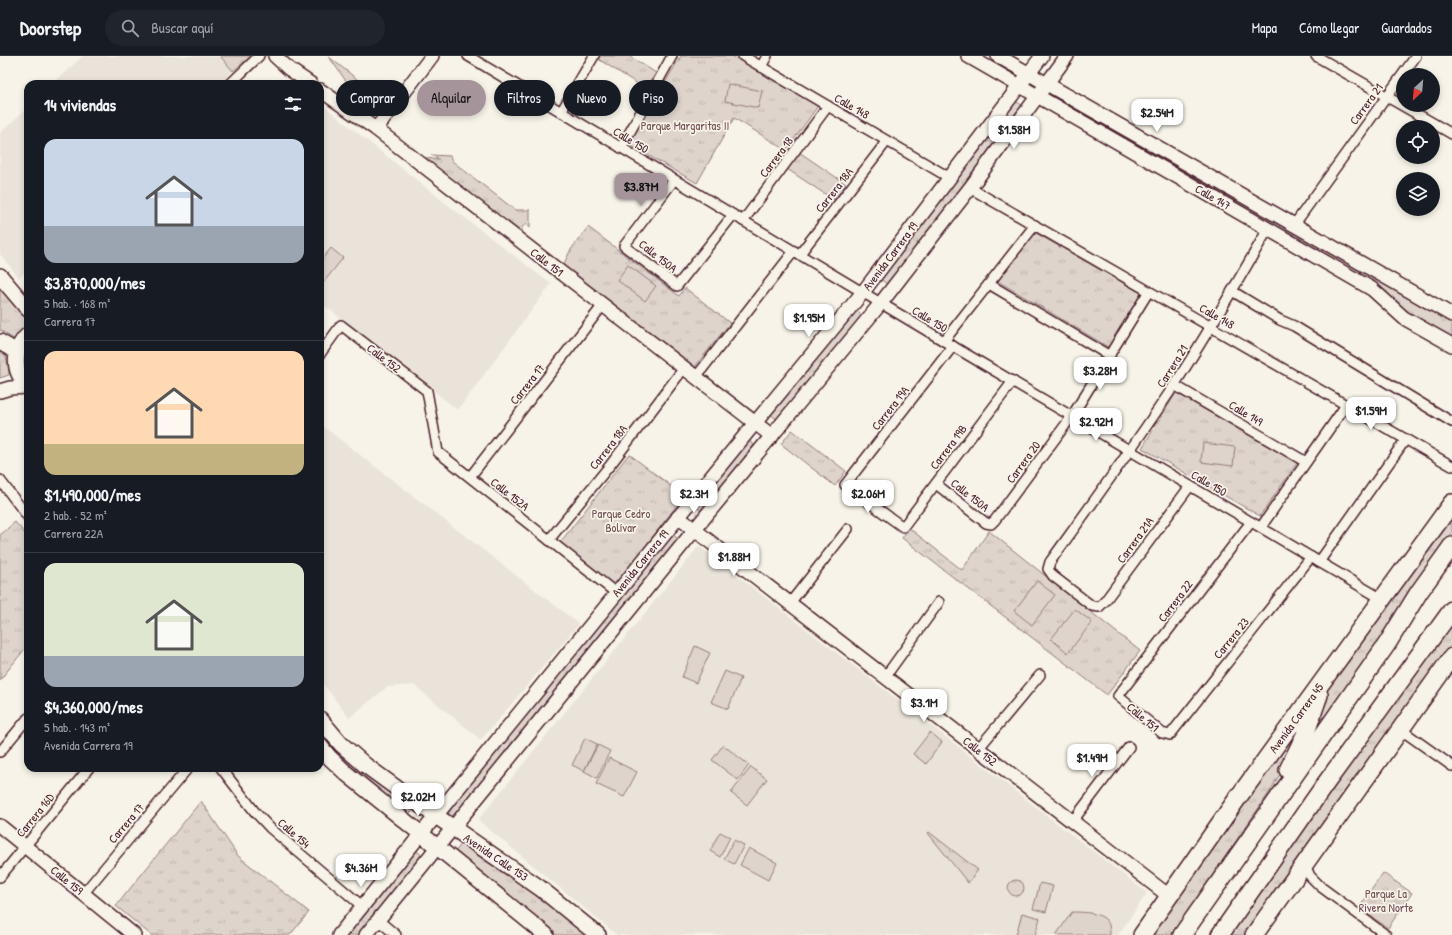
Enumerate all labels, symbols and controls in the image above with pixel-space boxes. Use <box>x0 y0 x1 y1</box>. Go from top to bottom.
search box <box>105 10 385 46</box>
text: Doorstep <box>20 15 81 41</box>
icon: search <box>119 17 141 39</box>
text: Buscar aquí <box>151 17 214 38</box>
text: Mapa <box>1252 18 1277 37</box>
text: Cómo llegar <box>1299 18 1359 37</box>
text: Guardados <box>1381 18 1432 37</box>
north arrow <box>1396 68 1440 112</box>
map controls <box>1396 68 1440 216</box>
chip: Comprar <box>336 80 409 116</box>
chip: Alquilar <box>417 80 486 116</box>
chip: Filtros <box>494 80 555 116</box>
chip: Nuevo <box>563 80 621 116</box>
chip: Piso <box>629 80 678 116</box>
street label: Carrera 21 <box>1345 80 1387 128</box>
street label: Calle 148 <box>831 89 873 123</box>
text: 14 viviendas <box>44 93 116 116</box>
icon: filters <box>282 93 304 115</box>
pin: $2.54M <box>1124 99 1190 133</box>
text: $2.54M <box>1140 103 1174 121</box>
pin: $1.58M <box>981 116 1047 150</box>
park label: Parque Margaritas II <box>641 117 729 134</box>
text: $1.58M <box>998 120 1030 138</box>
button: locate <box>1396 120 1440 164</box>
street label: Calle 150 <box>610 123 652 157</box>
street label: Carrera 18 <box>755 133 797 181</box>
street label: Carrera 18A <box>811 164 857 216</box>
icon: home <box>138 165 210 237</box>
button: layers <box>1396 172 1440 216</box>
pin: $3.87M <box>608 173 674 207</box>
text: $3.87M <box>624 177 659 195</box>
street label: Calle 147 <box>1192 180 1234 214</box>
street label: Avenida Carrera 19 <box>859 218 922 294</box>
street label: Calle 150A <box>635 236 681 277</box>
street label: Calle 151 <box>527 244 567 280</box>
text: $3,870,000/mes <box>44 271 145 294</box>
text: 5 hab. · 168 m² <box>44 294 110 312</box>
street label: Calle 148 <box>1196 299 1238 333</box>
street label: Calle 150 <box>909 302 951 336</box>
pin: $1.95M <box>776 304 842 338</box>
text: $1.95M <box>793 308 825 326</box>
text: Carrera 17 <box>44 312 96 330</box>
street label: Calle 152 <box>363 339 405 377</box>
street label: Carrera 21 <box>1152 341 1192 391</box>
pin: $3.28M <box>1067 357 1133 391</box>
street label: Carrera 17 <box>506 360 548 408</box>
text: $3.28M <box>1083 361 1117 379</box>
icon: home <box>138 377 210 449</box>
street label: Carrera 19A <box>867 382 913 434</box>
street label: Calle 149 <box>1226 396 1267 430</box>
pin: $1.59M <box>1338 397 1404 431</box>
text: $1.59M <box>1355 401 1387 419</box>
pin: $2.92M <box>1063 408 1129 442</box>
text: $2.92M <box>1079 412 1113 430</box>
street label: Carrera 18A <box>585 421 631 473</box>
street label: Carrera 19B <box>925 421 971 473</box>
street label: Carrera 20 <box>1002 437 1044 487</box>
street label: Calle 150 <box>1188 466 1230 500</box>
street label: Calle 152A <box>487 473 533 515</box>
street label: Calle 150A <box>947 475 993 516</box>
pin: $2.3M <box>666 480 722 514</box>
pin: $2.06M <box>835 480 901 514</box>
text: $1,490,000/mes <box>44 483 141 506</box>
text: $2.3M <box>679 484 709 502</box>
text: $2.06M <box>851 484 885 502</box>
park label: Parque Cedro Bolívar <box>592 505 650 536</box>
text: 2 hab. · 52 m² <box>44 506 107 524</box>
street label: Carrera 21A <box>1112 513 1158 567</box>
text: Carrera 22A <box>44 524 103 542</box>
street label: Avenida Carrera 19 <box>608 525 673 600</box>
pin: $1.88M <box>701 543 767 577</box>
text: $1.88M <box>717 547 751 565</box>
street label: Carrera 22 <box>1154 576 1197 626</box>
icon: home <box>138 589 210 661</box>
street label: Carrera 23 <box>1209 614 1253 662</box>
street label: Avenida Carrera 45 <box>1265 680 1327 756</box>
pin: $3.1M <box>896 689 952 723</box>
text: $3.1M <box>910 693 938 711</box>
text: $4,360,000/mes <box>44 695 143 718</box>
street label: Calle 151 <box>1123 698 1163 736</box>
text: 5 hab. · 143 m² <box>44 718 110 736</box>
street label: Calle 152 <box>959 732 1001 770</box>
text: Avenida Carrera 19 <box>44 736 133 754</box>
pin: $1.49M <box>1059 744 1125 778</box>
text: $1.49M <box>1076 748 1108 766</box>
pin: $2.02M <box>385 783 451 817</box>
text: $2.02M <box>400 787 436 805</box>
street label: Carrera 16D <box>12 789 58 841</box>
street label: Carrera 17 <box>104 799 148 847</box>
street label: Calle 154 <box>274 814 314 852</box>
street label: Avenida Calle 153 <box>460 829 532 885</box>
pin: $4.36M <box>328 854 394 888</box>
text: $4.36M <box>345 858 378 876</box>
street label: Calle 159 <box>47 861 88 899</box>
park label: Parque La Rivera Norte <box>1359 885 1413 916</box>

